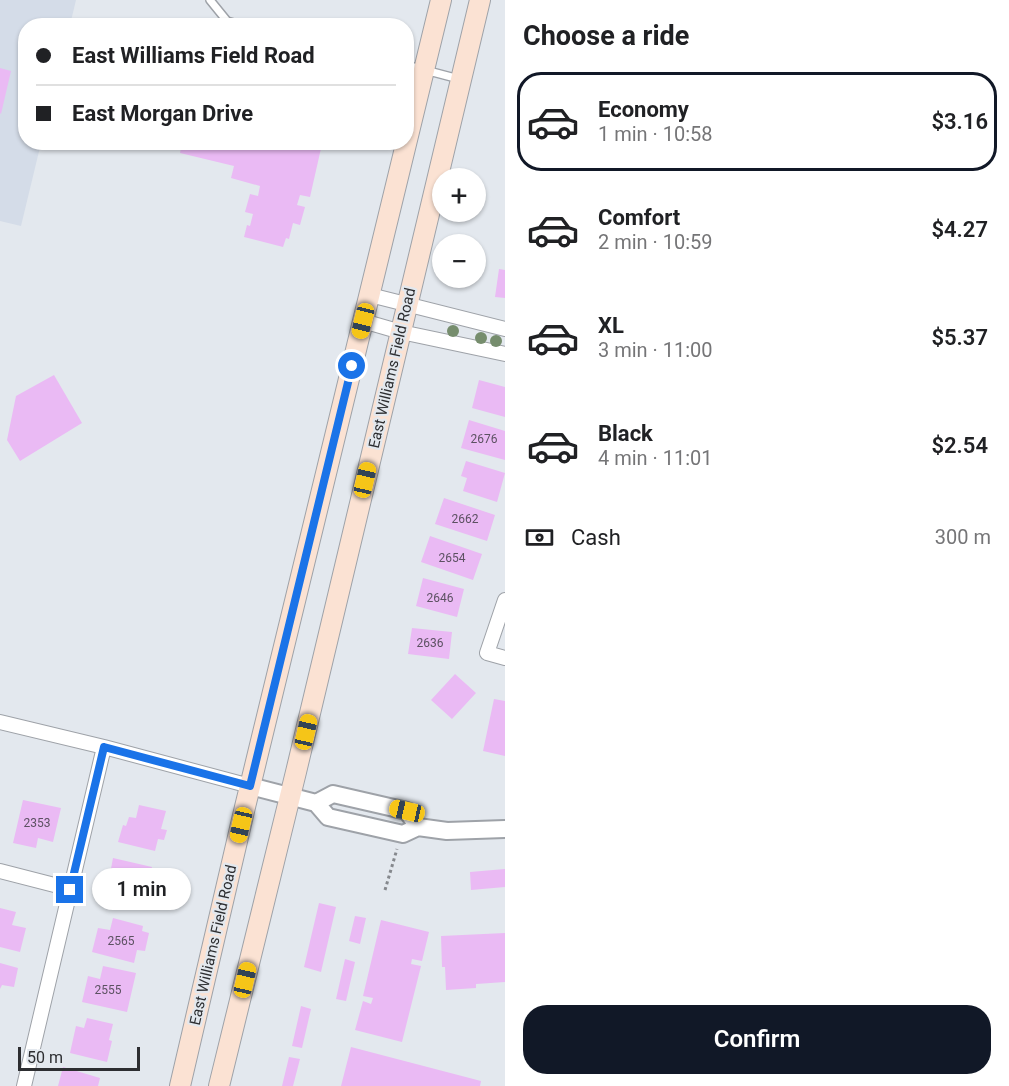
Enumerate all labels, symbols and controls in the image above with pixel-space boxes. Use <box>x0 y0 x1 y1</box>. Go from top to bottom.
text: Choose a ride <box>523 20 689 52</box>
text: East Williams Field Road <box>72 43 315 68</box>
icon: car <box>526 95 580 149</box>
text: Economy <box>598 97 689 122</box>
text: East Morgan Drive <box>72 101 253 126</box>
text: $3.16 <box>931 109 988 134</box>
text: 1 min · 10:58 <box>598 122 713 146</box>
map controls <box>432 168 486 288</box>
button: + <box>432 168 486 222</box>
icon: car <box>526 203 580 257</box>
text: Comfort <box>598 205 680 230</box>
text: $4.27 <box>931 217 988 242</box>
text: 2 min · 10:59 <box>598 230 713 254</box>
button: − <box>432 234 486 288</box>
street label: East Williams Field Road <box>365 286 419 450</box>
car <box>350 301 376 341</box>
icon: car <box>526 311 580 365</box>
text: XL <box>598 313 624 338</box>
text: $5.37 <box>931 325 988 350</box>
text: 3 min · 11:00 <box>598 338 713 362</box>
route start <box>338 352 365 379</box>
icon: car <box>526 419 580 473</box>
text: Black <box>598 421 653 446</box>
house number: 2676 <box>471 432 498 446</box>
text: $2.54 <box>931 433 988 458</box>
text: 4 min · 11:01 <box>598 446 713 470</box>
car <box>352 460 378 500</box>
house number: 2662 <box>452 512 479 526</box>
icon: cash <box>523 521 556 554</box>
text: Cash <box>571 525 621 550</box>
text: 300 m <box>935 525 991 549</box>
house number: 2654 <box>439 551 466 565</box>
house number: 2646 <box>427 591 454 605</box>
house number: 2636 <box>417 636 444 650</box>
car <box>293 712 319 752</box>
car <box>387 798 427 824</box>
car <box>228 805 254 845</box>
house number: 2353 <box>24 816 50 830</box>
street label: East Williams Field Road <box>186 863 240 1027</box>
callout: 1 min <box>91 869 190 911</box>
route end <box>56 876 83 903</box>
text: 1 min <box>116 877 167 901</box>
house number: 2565 <box>108 934 135 948</box>
car <box>232 960 258 1000</box>
house number: 2555 <box>95 983 122 997</box>
button: Confirm <box>523 1005 991 1074</box>
scale bar <box>18 1044 140 1072</box>
text: 50 m <box>27 1048 63 1067</box>

